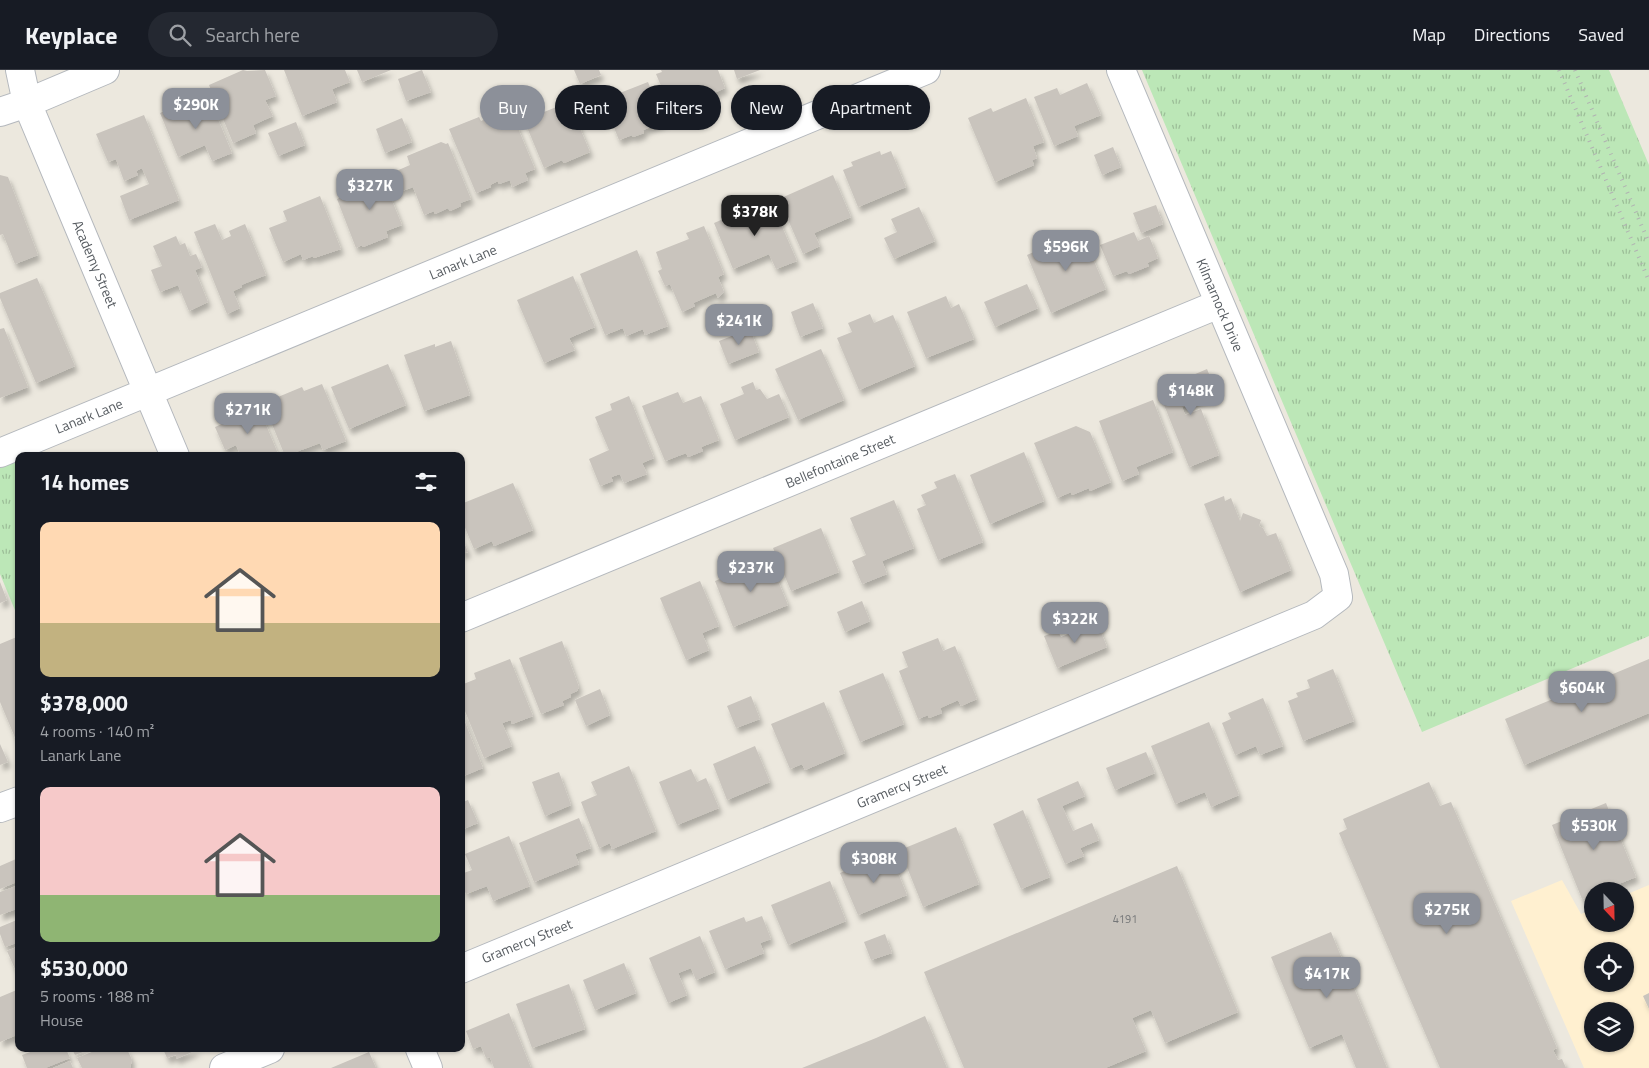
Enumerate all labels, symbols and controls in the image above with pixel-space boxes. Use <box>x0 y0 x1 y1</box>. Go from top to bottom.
search box <box>148 12 498 57</box>
text: Keyplace <box>25 17 118 53</box>
text: Search here <box>206 20 300 49</box>
icon: search <box>166 21 194 49</box>
text: Map <box>1412 21 1446 48</box>
text: Directions <box>1474 21 1550 48</box>
text: Saved <box>1578 21 1624 48</box>
chip: Buy <box>480 85 545 130</box>
chip: Rent <box>555 85 627 130</box>
chip: Filters <box>637 85 721 130</box>
chip: New <box>731 85 802 130</box>
chip: Apartment <box>812 85 930 130</box>
pin: $290K <box>161 88 231 130</box>
text: $290K <box>173 92 219 116</box>
pin: $327K <box>335 168 405 211</box>
text: $327K <box>347 173 393 197</box>
pin: $378K <box>720 194 790 237</box>
text: $378K <box>732 199 778 223</box>
street label: Academy Street <box>68 217 123 311</box>
pin: $596K <box>1031 230 1101 272</box>
text: $596K <box>1043 234 1089 258</box>
street label: Lanark Lane <box>426 238 500 285</box>
street label: Kilmarnock Drive <box>1191 255 1250 355</box>
pin: $241K <box>704 304 774 346</box>
text: $241K <box>716 308 762 332</box>
pin: $148K <box>1156 374 1226 416</box>
text: $148K <box>1168 378 1214 402</box>
street label: Lanark Lane <box>52 392 126 439</box>
pin: $271K <box>213 392 283 435</box>
text: $271K <box>225 397 271 421</box>
street label: Bellefontaine Street <box>782 428 898 493</box>
text: 14 homes <box>40 466 129 498</box>
icon: filters <box>412 468 440 496</box>
pin: $237K <box>716 550 786 593</box>
icon: home <box>195 555 285 645</box>
text: $237K <box>728 555 774 579</box>
pin: $322K <box>1040 602 1110 644</box>
text: $322K <box>1052 606 1098 630</box>
pin: $604K <box>1547 670 1617 713</box>
text: $604K <box>1559 675 1605 699</box>
text: $378,000 <box>40 687 128 719</box>
text: 4 rooms · 140 m² <box>40 719 154 743</box>
text: Lanark Lane <box>40 743 121 767</box>
street label: Gramercy Street <box>853 758 950 813</box>
pin: $530K <box>1559 808 1629 851</box>
text: $530K <box>1571 813 1617 837</box>
icon: home <box>195 820 285 910</box>
pin: $308K <box>839 842 909 884</box>
text: $308K <box>851 846 897 870</box>
north arrow <box>1584 882 1634 932</box>
map controls <box>1584 882 1634 1052</box>
pin: $275K <box>1412 892 1482 935</box>
text: $275K <box>1424 897 1470 921</box>
house number: 4191 <box>1113 911 1137 927</box>
street label: Gramercy Street <box>478 913 575 968</box>
button: locate <box>1584 942 1634 992</box>
text: $530,000 <box>40 952 128 984</box>
pin: $417K <box>1292 956 1362 999</box>
text: $417K <box>1304 961 1350 985</box>
text: 5 rooms · 188 m² <box>40 984 154 1008</box>
button: layers <box>1584 1002 1634 1052</box>
text: House <box>40 1008 83 1032</box>

